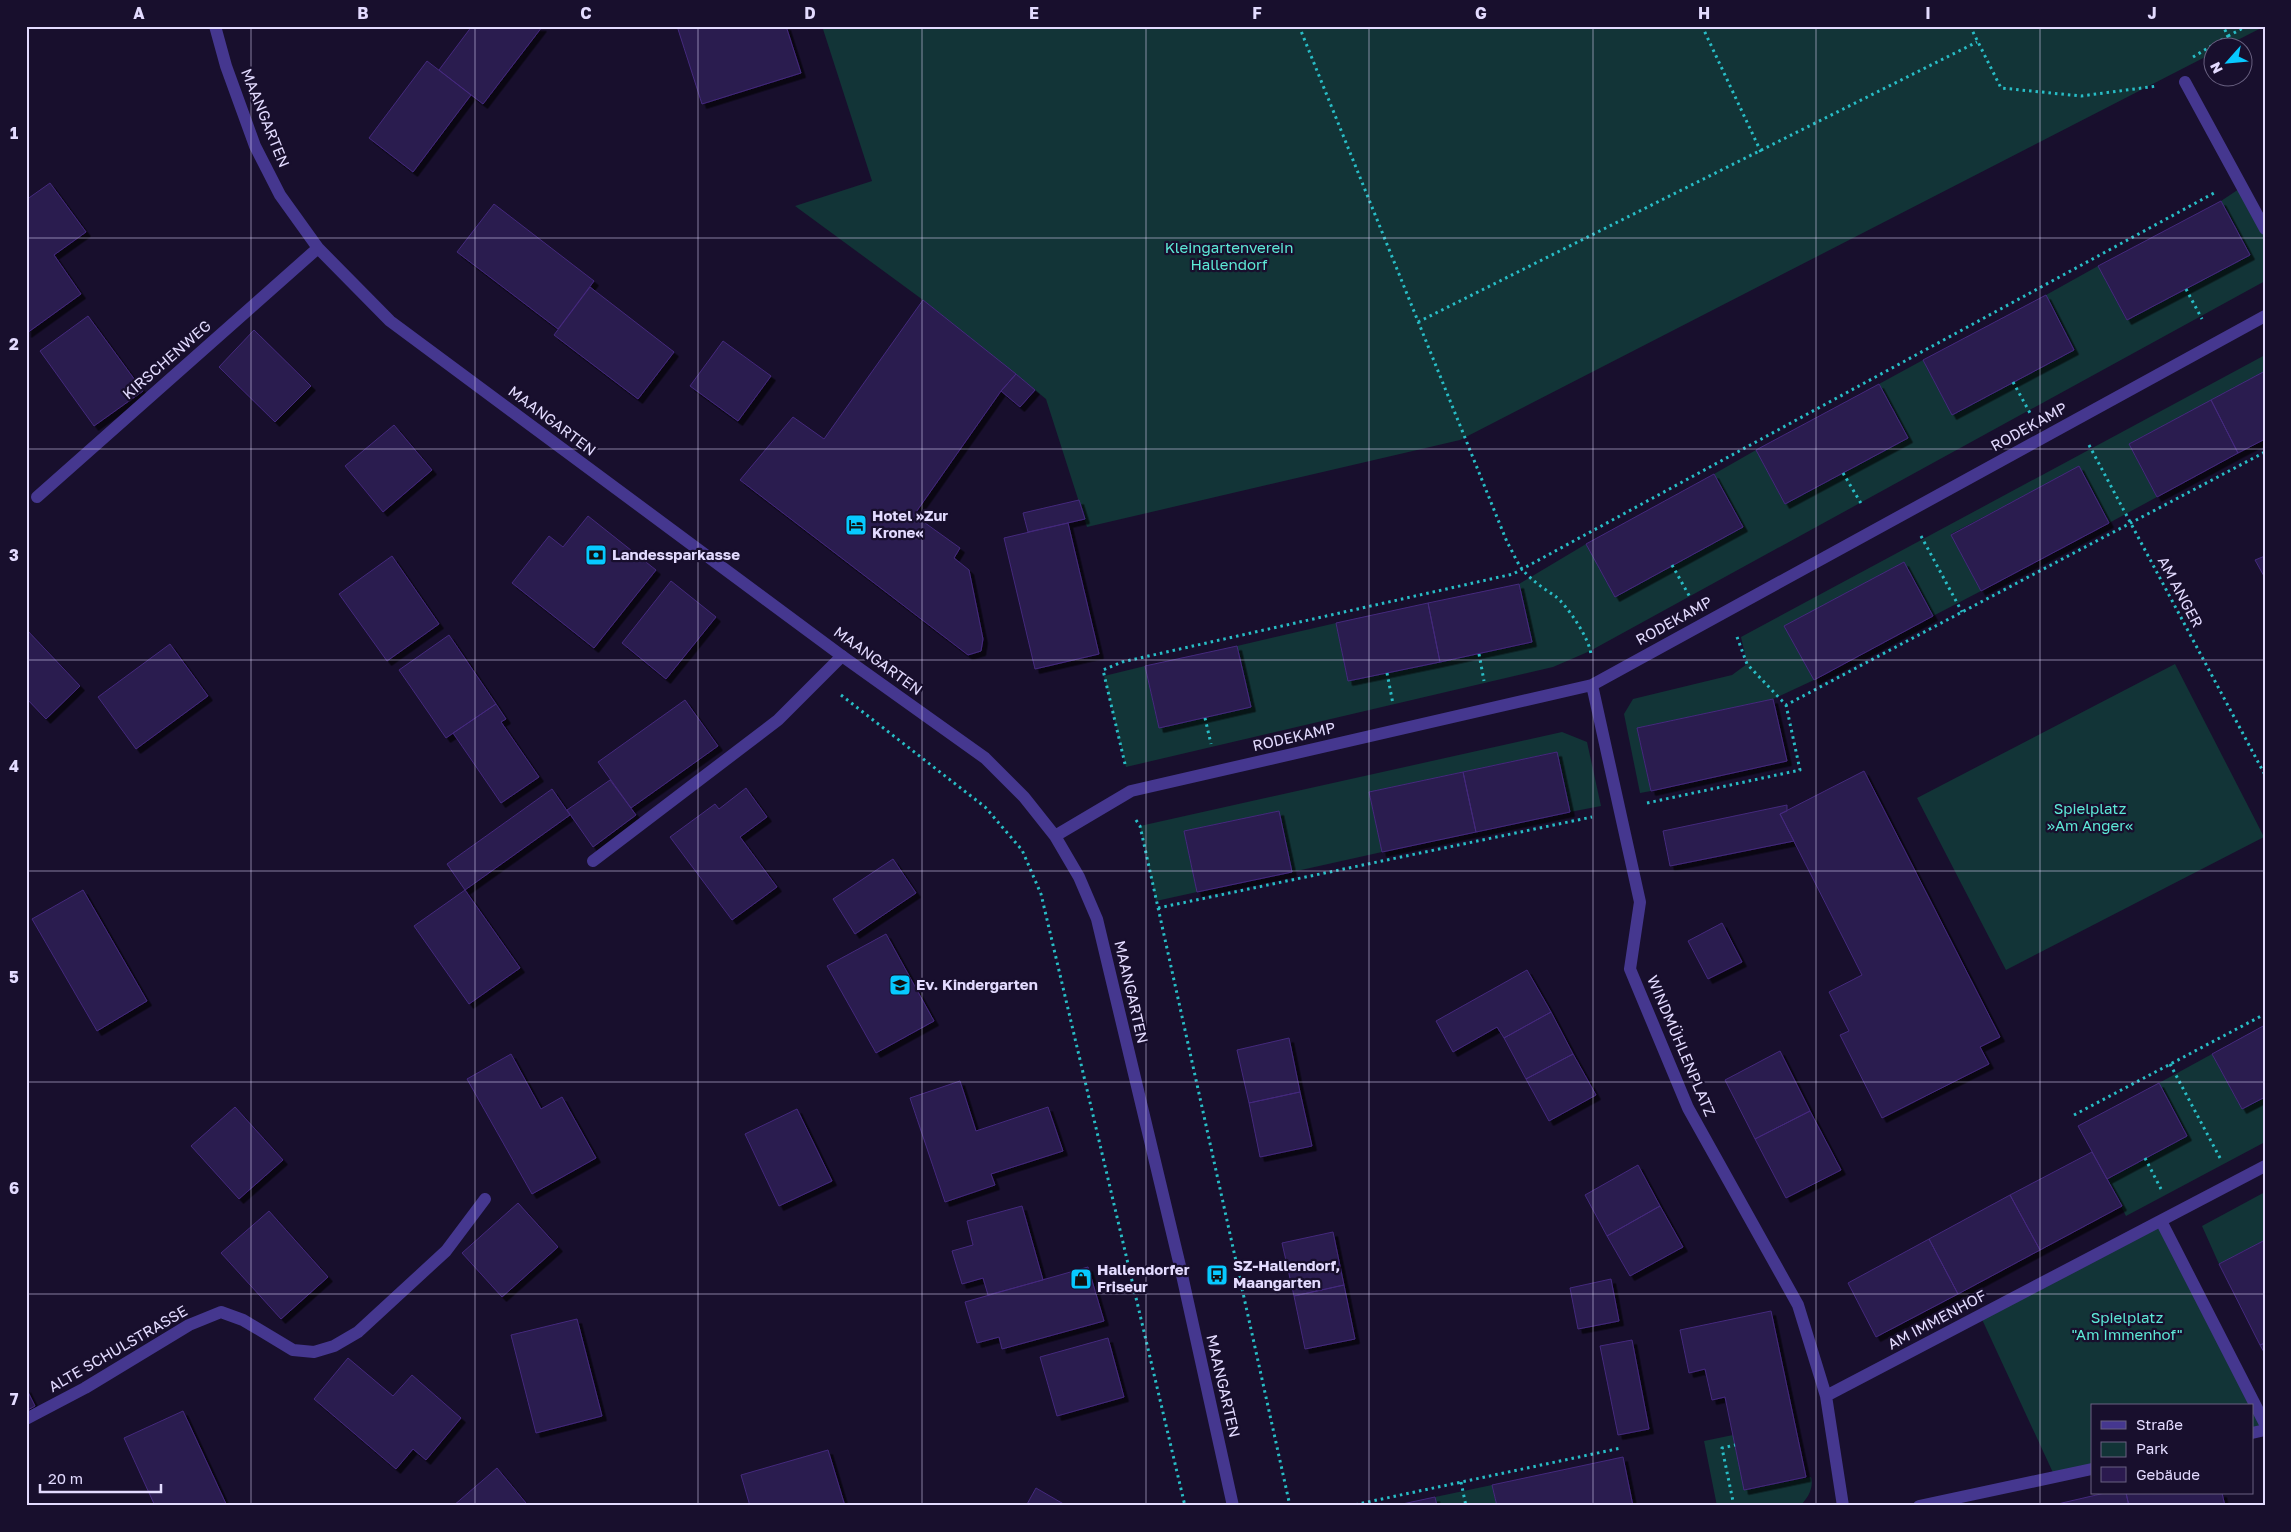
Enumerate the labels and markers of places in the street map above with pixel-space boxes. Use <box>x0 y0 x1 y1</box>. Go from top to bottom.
place label: Hotel »Zur Krone« <box>872 506 948 541</box>
hotel icon: Hotel »Zur Krone« <box>844 513 868 537</box>
bank icon: Landessparkasse <box>584 543 608 567</box>
place label: Landessparkasse <box>612 545 740 563</box>
school or university icon: Ev. Kindergarten <box>888 973 912 997</box>
place label: Ev. Kindergarten <box>916 975 1038 993</box>
place label: SZ-Hallendorf, Maangarten <box>1233 1256 1340 1291</box>
place label: Hallendorfer Friseur <box>1097 1260 1190 1295</box>
bus stop icon: SZ-Hallendorf, Maangarten <box>1205 1263 1229 1287</box>
shop icon: Hallendorfer Friseur <box>1069 1267 1093 1291</box>

